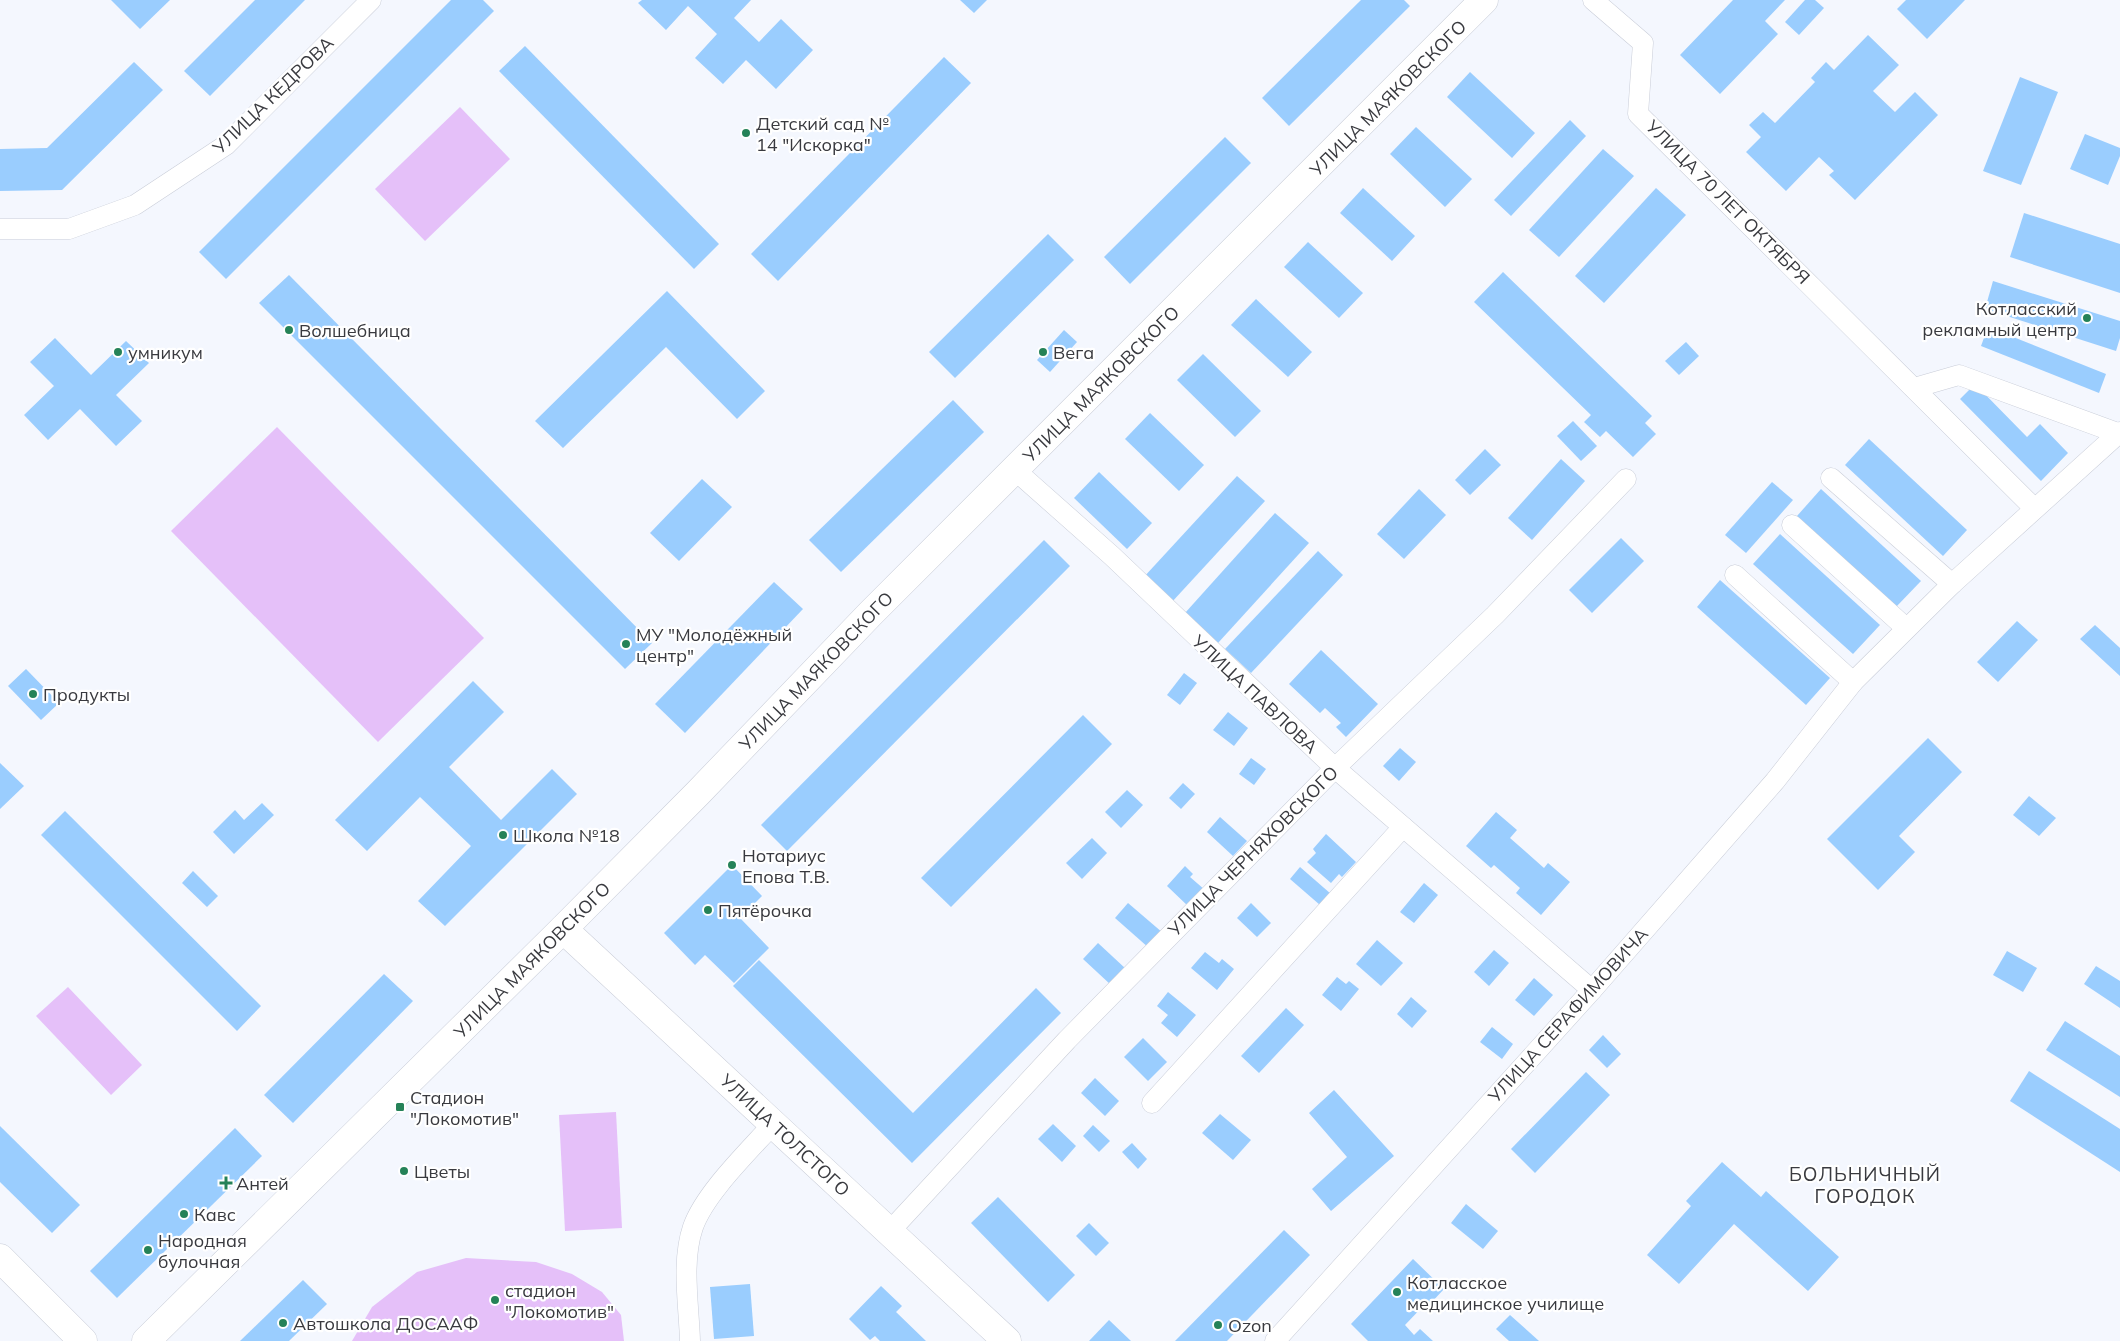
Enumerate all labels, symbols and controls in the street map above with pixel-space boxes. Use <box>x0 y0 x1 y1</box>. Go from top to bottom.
street label: УЛИЦА МАЯКОВСКОГО <box>1304 15 1471 182</box>
street label: УЛИЦА КЕДРОВА <box>207 31 338 159</box>
place label: Детский сад № 14 "Искорка" <box>756 112 889 156</box>
street label: УЛИЦА 70 ЛЕТ ОКТЯБРЯ <box>1640 114 1815 289</box>
marker: Детский сад № 14 "Искорка" <box>740 127 752 139</box>
place label: Котласский рекламный центр <box>1922 297 2077 341</box>
street label: УЛИЦА МАЯКОВСКОГО <box>1017 301 1184 468</box>
marker: Котласский рекламный центр <box>2081 312 2093 324</box>
place label: Волшебница <box>299 319 411 342</box>
marker: Волшебница <box>283 324 295 336</box>
place label: умникум <box>128 341 203 364</box>
place label: Вега <box>1053 341 1094 364</box>
marker: умникум <box>112 346 124 358</box>
marker: Вега <box>1037 346 1049 358</box>
street label: УЛИЦА МАЯКОВСКОГО <box>733 587 898 756</box>
place label: МУ "Молодёжный центр" <box>636 623 792 667</box>
street label: УЛИЦА ПАВЛОВА <box>1187 629 1323 758</box>
marker: МУ "Молодёжный центр" <box>620 638 632 650</box>
place label: Продукты <box>43 683 130 706</box>
marker: Продукты <box>27 688 39 700</box>
street label: УЛИЦА ЧЕРНЯХОВСКОГО <box>1162 761 1343 942</box>
place label: Школа №18 <box>513 824 620 847</box>
marker: Школа №18 <box>497 829 509 841</box>
place label: Нотариус Епова Т.В. <box>742 844 830 888</box>
marker: Нотариус Епова Т.В. <box>726 859 738 871</box>
street label: УЛИЦА МАЯКОВСКОГО <box>448 877 615 1044</box>
place label: Пятёрочка <box>718 899 812 922</box>
marker: Пятёрочка <box>702 904 714 916</box>
street label: УЛИЦА СЕРАФИМОВИЧА <box>1483 923 1653 1108</box>
street label: УЛИЦА ТОЛСТОГО <box>715 1068 855 1201</box>
place label: Стадион "Локомотив" <box>410 1086 519 1130</box>
marker: Стадион "Локомотив" <box>394 1101 406 1113</box>
place label: Цветы <box>414 1160 470 1183</box>
district label: БОЛЬНИЧНЫЙ ГОРОДОК <box>1789 1162 1941 1208</box>
marker: Цветы <box>398 1165 410 1177</box>
place label: Антей <box>236 1172 289 1195</box>
marker: Антей <box>220 1177 232 1189</box>
place label: Кавс <box>194 1203 236 1226</box>
marker: Кавс <box>178 1208 190 1220</box>
place label: Народная булочная <box>158 1229 247 1273</box>
marker: Народная булочная <box>142 1244 154 1256</box>
place label: Котласское медицинское училище <box>1407 1271 1604 1315</box>
place label: стадион "Локомотив" <box>505 1279 614 1323</box>
marker: Котласское медицинское училище <box>1391 1286 1403 1298</box>
marker: стадион "Локомотив" <box>489 1294 501 1306</box>
place label: Автошкола ДОСААФ <box>293 1312 478 1335</box>
place label: Ozon <box>1228 1314 1272 1337</box>
marker: Автошкола ДОСААФ <box>277 1317 289 1329</box>
marker: Ozon <box>1212 1319 1224 1331</box>

